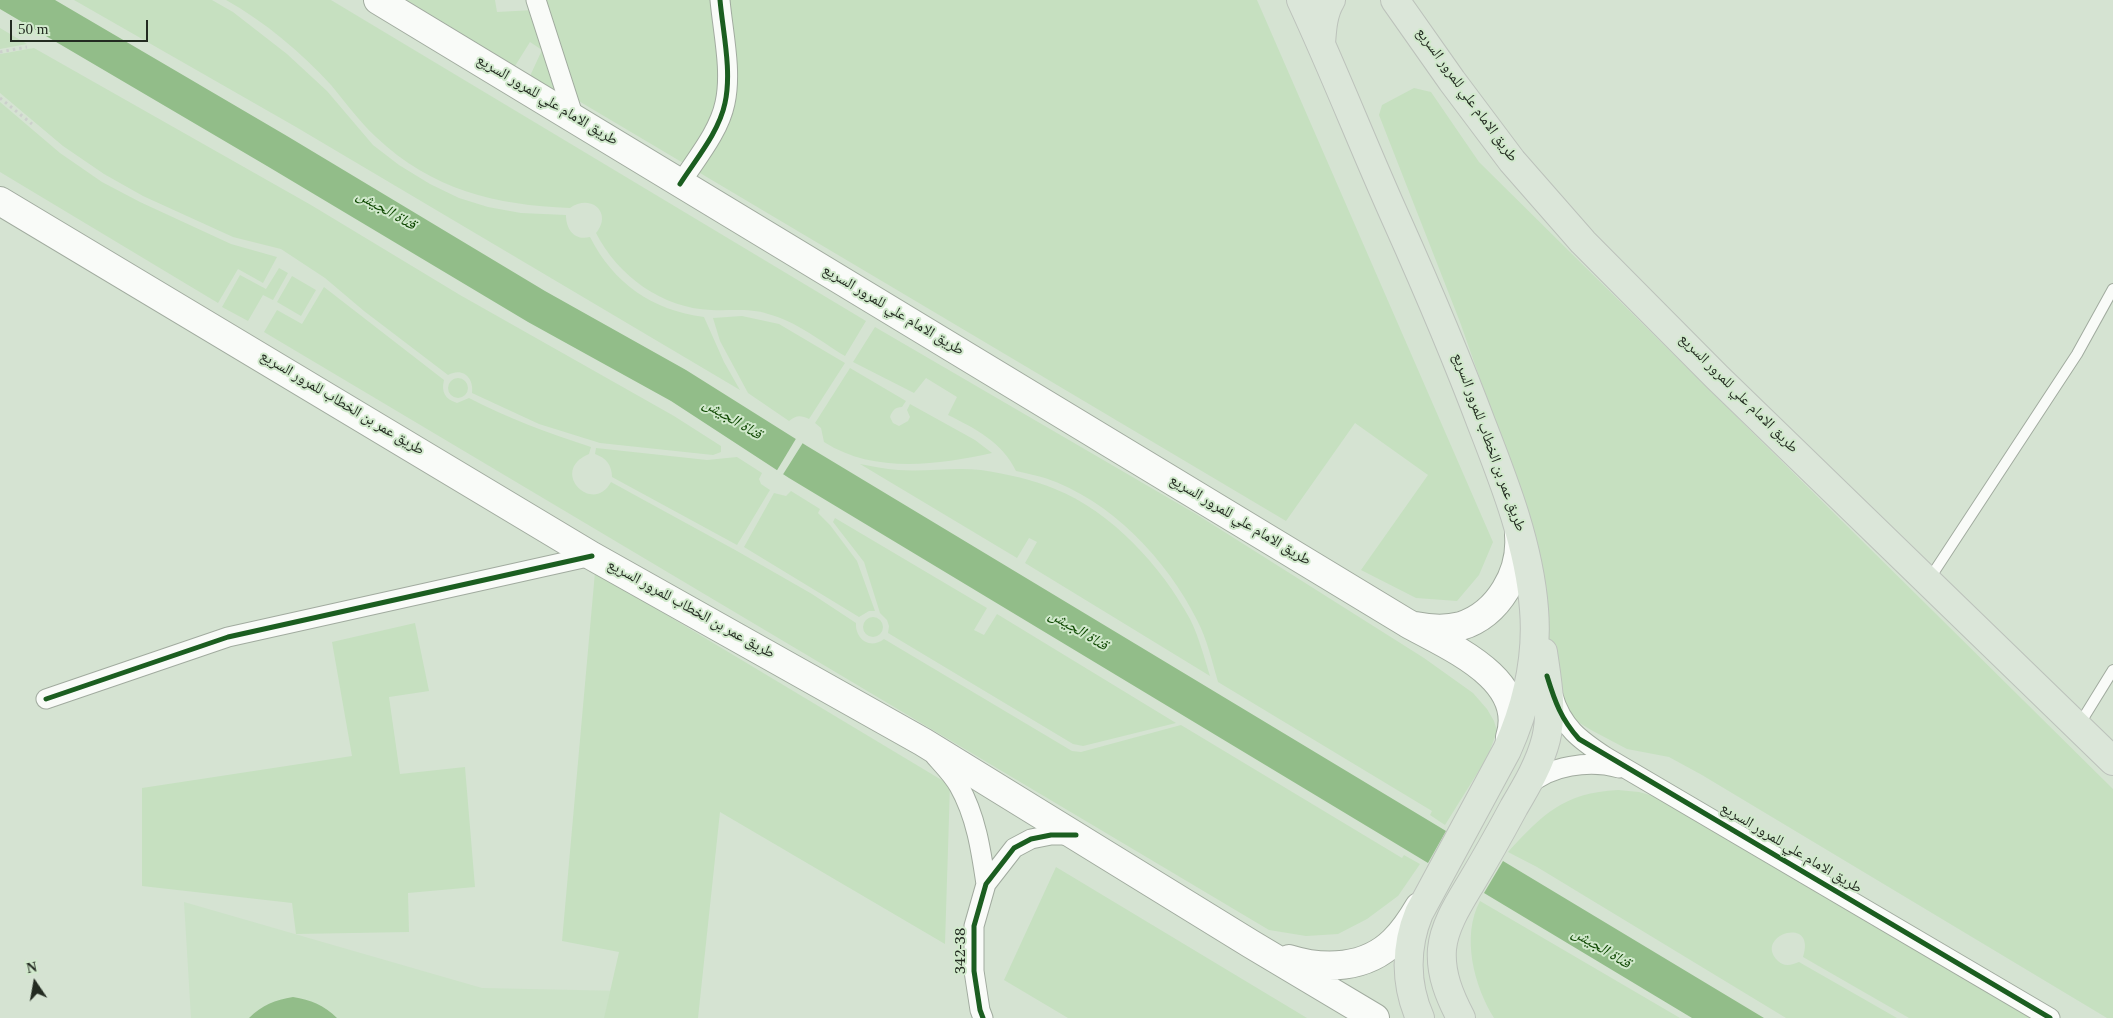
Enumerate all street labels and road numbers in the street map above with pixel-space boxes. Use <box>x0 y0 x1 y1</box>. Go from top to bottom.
street label: طريق الامام علي للمرور السريع <box>1410 25 1520 167</box>
street label: طريق الامام علي للمرور السريع <box>472 53 620 151</box>
street label: طريق الامام علي للمرور السريع <box>818 263 966 361</box>
street label: طريق الامام علي للمرور السريع <box>1673 331 1801 459</box>
street label: طريق عمر بن الخطاب للمرور السريع <box>256 349 426 461</box>
street label: طريق عمر بن الخطاب للمرور السريع <box>1446 351 1528 535</box>
street label: طريق الامام علي للمرور السريع <box>1165 473 1313 571</box>
street label: طريق عمر بن الخطاب للمرور السريع <box>603 557 777 665</box>
street label: طريق الامام علي للمرور السريع <box>1716 801 1864 899</box>
street label: 342-38 <box>954 928 972 974</box>

